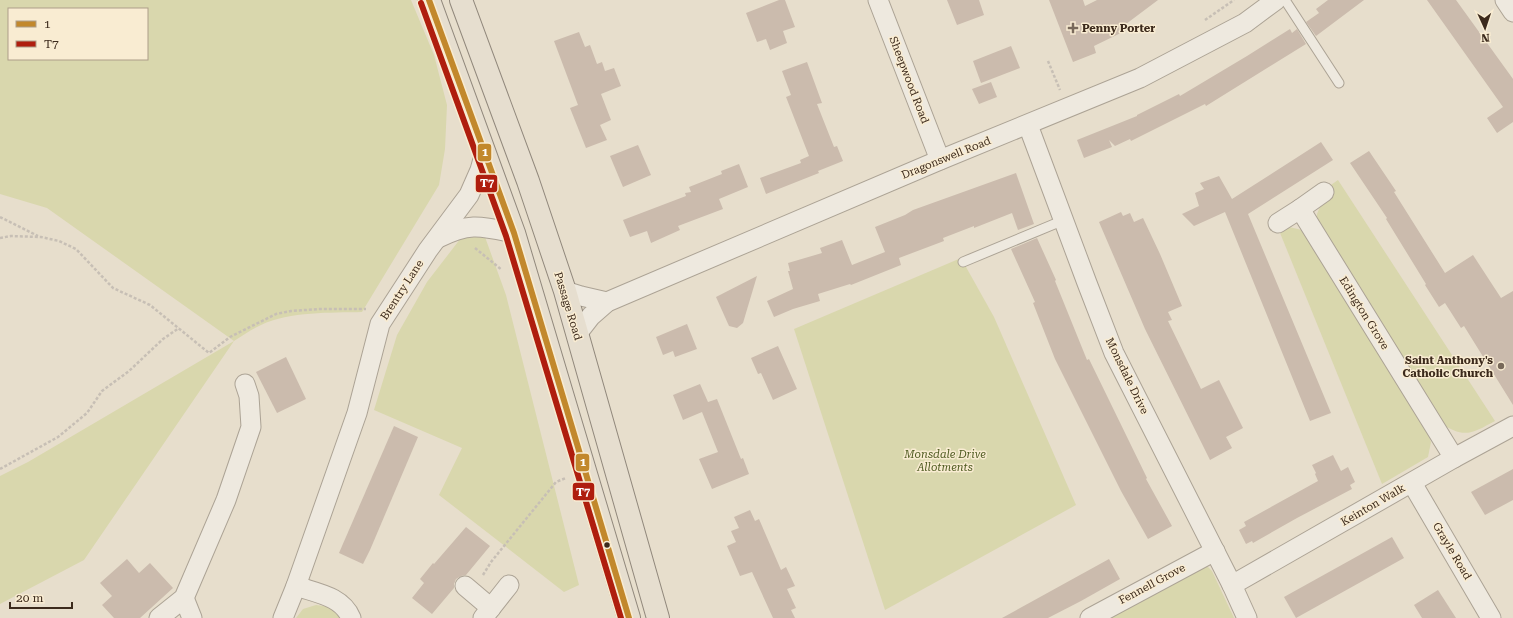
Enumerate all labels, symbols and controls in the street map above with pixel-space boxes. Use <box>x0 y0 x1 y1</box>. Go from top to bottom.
legend <box>8 8 148 60</box>
north arrow <box>1465 8 1505 48</box>
text: 1 <box>44 17 51 31</box>
marker: Penny Porter <box>1067 22 1079 34</box>
place label: Penny Porter <box>1082 22 1155 35</box>
text: N <box>1480 31 1490 44</box>
street label: Sheepwood Road <box>886 35 932 125</box>
text: T7 <box>44 37 59 51</box>
street label: Dragonswell Road <box>899 134 993 182</box>
line badge: 1 <box>477 143 492 162</box>
text: 1 <box>482 146 488 159</box>
line badge: T7 <box>475 174 498 193</box>
text: T7 <box>480 177 494 190</box>
street label: Brentry Lane <box>378 258 426 322</box>
street label: Passage Road <box>551 270 585 342</box>
street label: Edington Grove <box>1336 274 1392 352</box>
street label: Monsdale Drive <box>1103 336 1151 416</box>
place label: Saint Anthony's Catholic Church <box>1403 354 1494 380</box>
marker: Saint Anthony's Catholic Church <box>1496 361 1506 371</box>
park label: Monsdale Drive Allotments <box>903 448 986 474</box>
line badge: 1 <box>575 453 590 472</box>
text: 1 <box>580 456 586 469</box>
street label: Keinton Walk <box>1339 481 1407 529</box>
line badge: T7 <box>572 482 595 501</box>
text: T7 <box>576 486 590 499</box>
street label: Grayle Road <box>1430 520 1474 582</box>
unlabelled marker <box>602 540 612 550</box>
street label: Fennell Grove <box>1116 561 1188 607</box>
scale bar <box>10 584 72 610</box>
text: 20 m <box>16 591 43 605</box>

